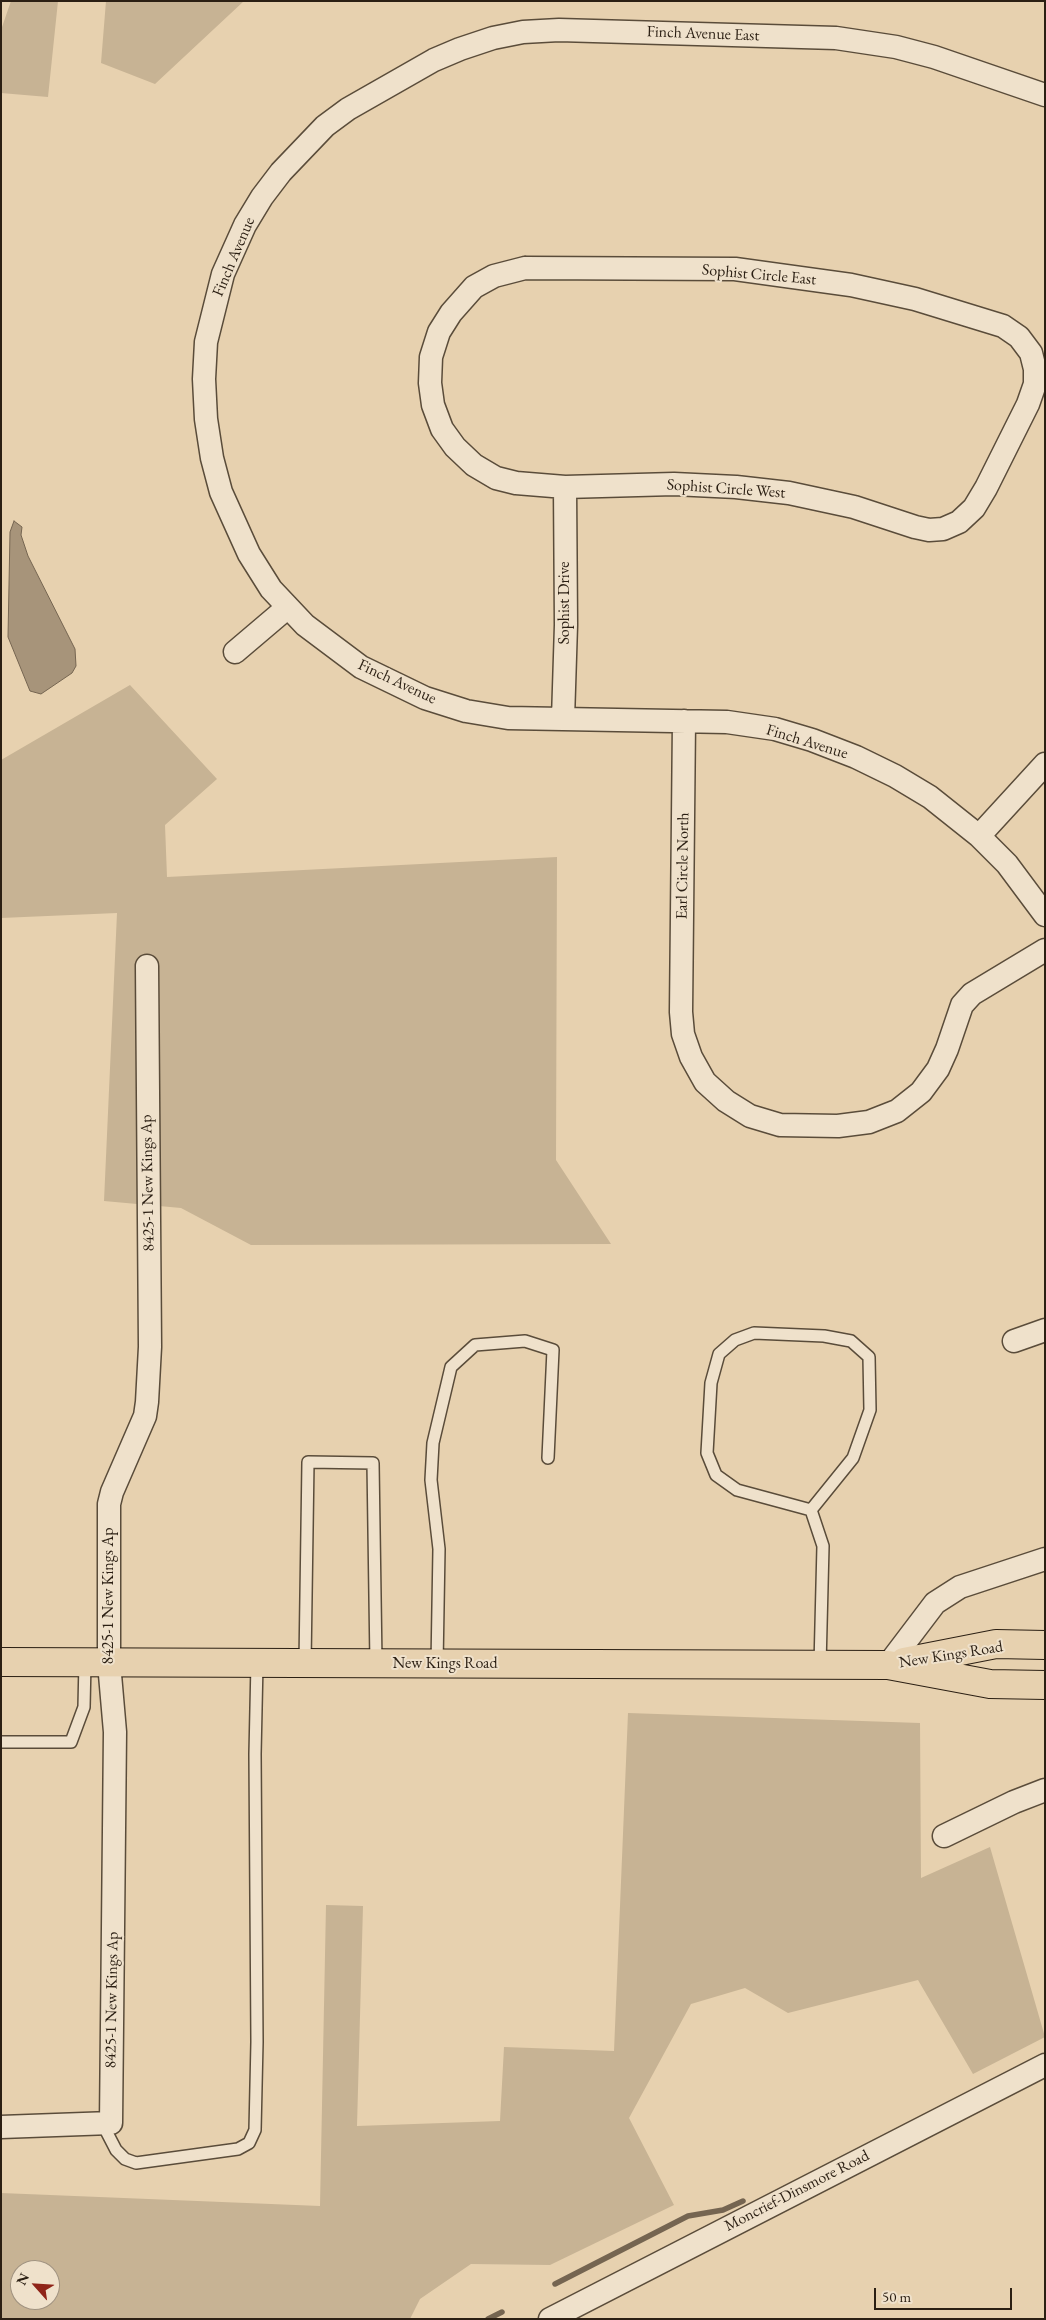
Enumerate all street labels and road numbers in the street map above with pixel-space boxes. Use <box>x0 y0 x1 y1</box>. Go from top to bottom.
street label: Finch Avenue East <box>646 22 760 46</box>
street label: Finch Avenue <box>209 214 259 300</box>
street label: Sophist Circle East <box>701 260 817 290</box>
street label: Sophist Circle West <box>666 475 786 503</box>
street label: Sophist Drive <box>555 561 575 645</box>
street label: Finch Avenue <box>355 655 439 709</box>
street label: Finch Avenue <box>764 720 850 764</box>
street label: Earl Circle North <box>672 812 694 920</box>
street label: 8425-1 New Kings Ap <box>137 1114 159 1252</box>
street label: 8425-1 New Kings Ap <box>99 1527 119 1665</box>
street label: New Kings Road <box>898 1637 1004 1673</box>
street label: New Kings Road <box>392 1654 498 1674</box>
street label: 8425-1 New Kings Ap <box>101 1931 123 2069</box>
street label: Moncrief-Dinsmore Road <box>721 2146 873 2236</box>

